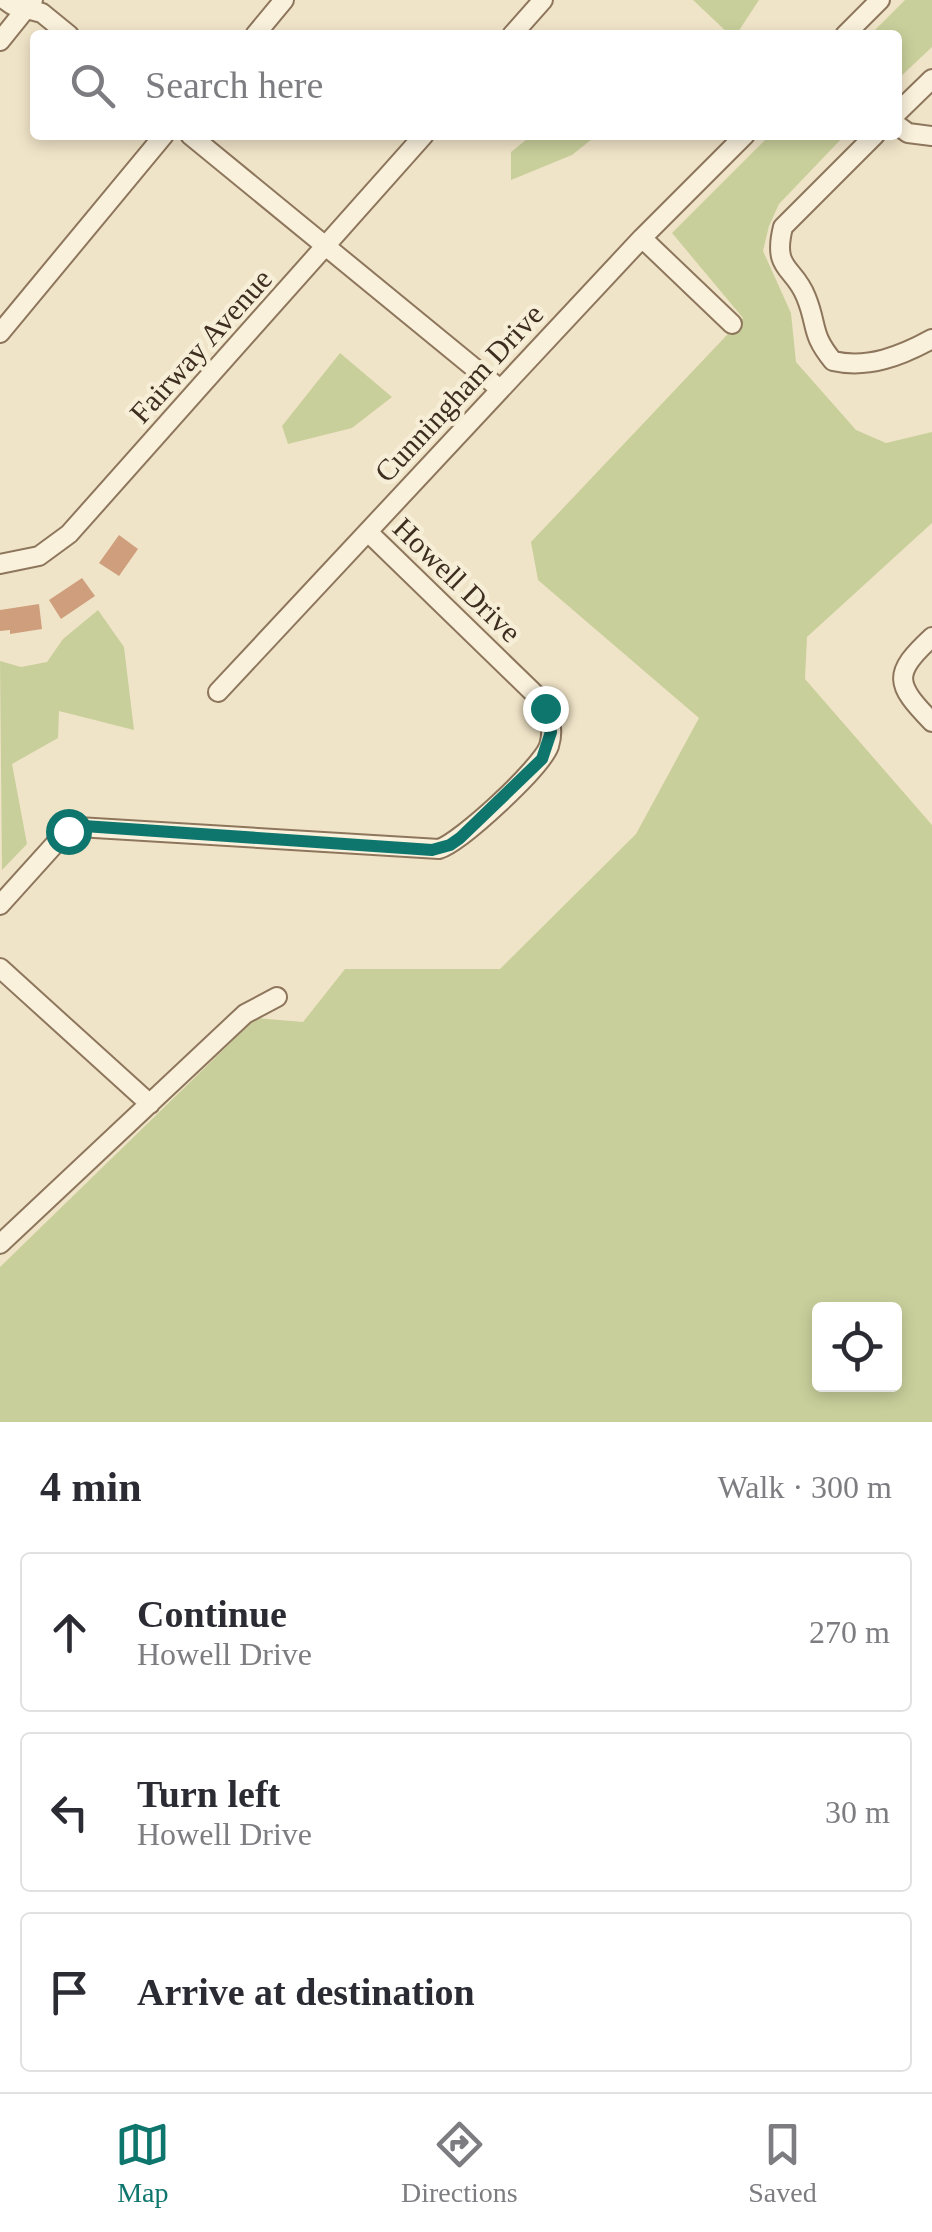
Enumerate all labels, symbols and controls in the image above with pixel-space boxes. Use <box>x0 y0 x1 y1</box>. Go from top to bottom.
search box <box>30 30 902 140</box>
icon: search <box>65 58 120 113</box>
text: Search here <box>145 64 323 106</box>
street label: Fairway Avenue <box>123 262 278 429</box>
street label: Cunningham Drive <box>368 297 549 488</box>
street label: Howell Drive <box>387 511 528 649</box>
route end <box>523 686 569 732</box>
route start <box>46 809 92 855</box>
map controls <box>812 1302 902 1392</box>
button: locate <box>812 1302 902 1392</box>
text: 4 min <box>40 1464 142 1510</box>
text: Walk · 300 m <box>718 1469 892 1505</box>
text: Continue <box>137 1593 287 1635</box>
icon: ahead <box>42 1605 97 1660</box>
text: 270 m <box>809 1614 890 1650</box>
text: Howell Drive <box>137 1636 312 1672</box>
text: Turn left <box>137 1773 280 1815</box>
icon: left <box>42 1785 97 1840</box>
text: 30 m <box>825 1794 890 1830</box>
text: Howell Drive <box>137 1816 312 1852</box>
icon: arrive <box>42 1965 97 2020</box>
text: Arrive at destination <box>137 1971 475 2013</box>
tab: Map <box>115 2117 170 2209</box>
tab: Directions <box>401 2117 518 2209</box>
tab: Saved <box>748 2117 817 2209</box>

